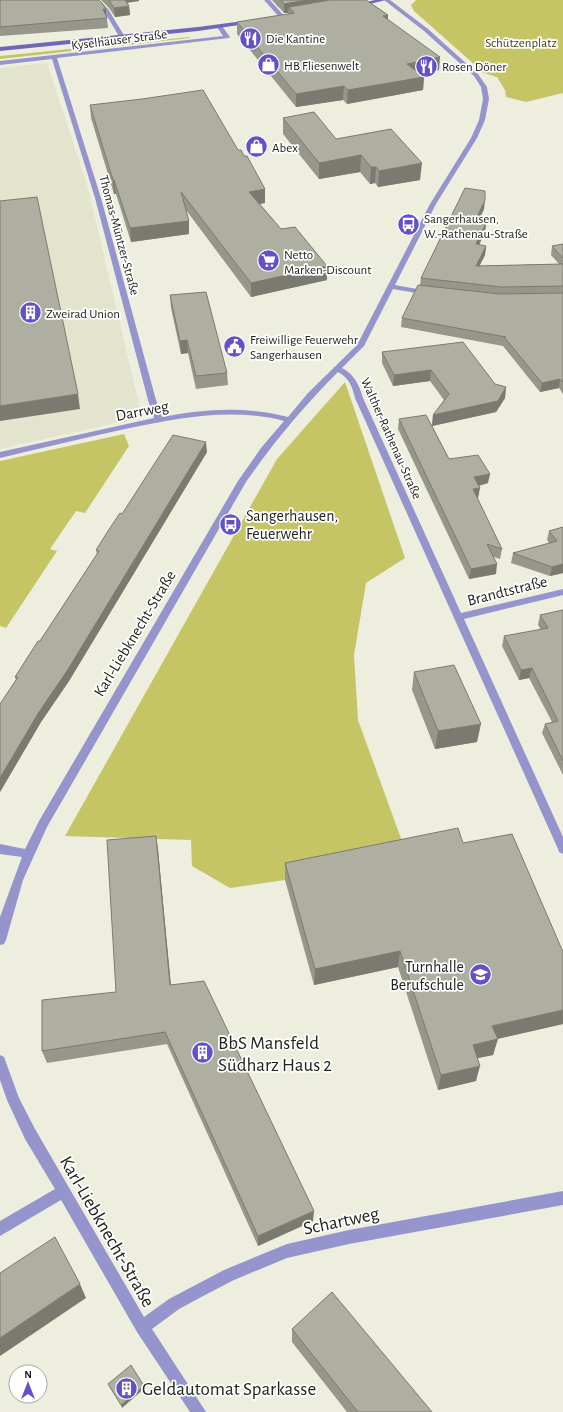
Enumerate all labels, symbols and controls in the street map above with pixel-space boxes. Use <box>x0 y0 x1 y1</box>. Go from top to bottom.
restaurant icon: Die Kantine <box>238 25 264 51</box>
street label: Kyselhäuser Straße <box>71 28 168 53</box>
place label: Die Kantine <box>266 33 325 46</box>
park label: Schützenplatz <box>485 37 557 50</box>
shop icon: HB Fliesenwelt <box>256 52 282 78</box>
restaurant icon: Rosen Döner <box>413 53 439 79</box>
place label: HB Fliesenwelt <box>284 60 359 73</box>
place label: Rosen Döner <box>442 61 507 74</box>
shop icon: Abex <box>244 134 270 160</box>
place label: Abex <box>272 142 298 155</box>
street label: Thomas-Müntzer-Straße <box>96 174 141 297</box>
bus stop icon: Sangerhausen, W.-Rathenau-Straße <box>396 212 422 238</box>
place label: Sangerhausen, W.-Rathenau-Straße <box>424 213 528 241</box>
supermarket icon: Netto Marken-Discount <box>255 248 281 274</box>
place label: Netto Marken-Discount <box>284 249 371 277</box>
building icon: Zweirad Union <box>17 300 43 326</box>
place label: Zweirad Union <box>46 308 120 321</box>
public building icon: Freiwillige Feuerwehr Sangerhausen <box>221 333 247 359</box>
place label: Freiwillige Feuerwehr Sangerhausen <box>250 334 359 362</box>
street label: Walther-Rathenau-Straße <box>358 376 423 501</box>
street label: Darrweg <box>114 398 170 424</box>
place label: Sangerhausen, Feuerwehr <box>246 508 338 542</box>
bus stop icon: Sangerhausen, Feuerwehr <box>218 511 244 537</box>
street label: Karl-Liebknecht-Straße <box>91 568 179 699</box>
street label: Brandtstraße <box>466 573 549 609</box>
place label: Turnhalle Berufschule <box>390 959 464 993</box>
school or university icon: Turnhalle Berufschule <box>467 962 493 988</box>
place label: BbS Mansfeld Südharz Haus 2 <box>218 1034 332 1075</box>
building icon: BbS Mansfeld Südharz Haus 2 <box>190 1040 216 1066</box>
street label: Karl-Liebknecht-Straße <box>56 1153 158 1311</box>
street label: Schartweg <box>302 1204 382 1239</box>
north arrow <box>8 1364 48 1404</box>
text: N <box>24 1369 32 1380</box>
building icon: Geldautomat Sparkasse <box>114 1375 140 1401</box>
place label: Geldautomat Sparkasse <box>142 1380 316 1399</box>

